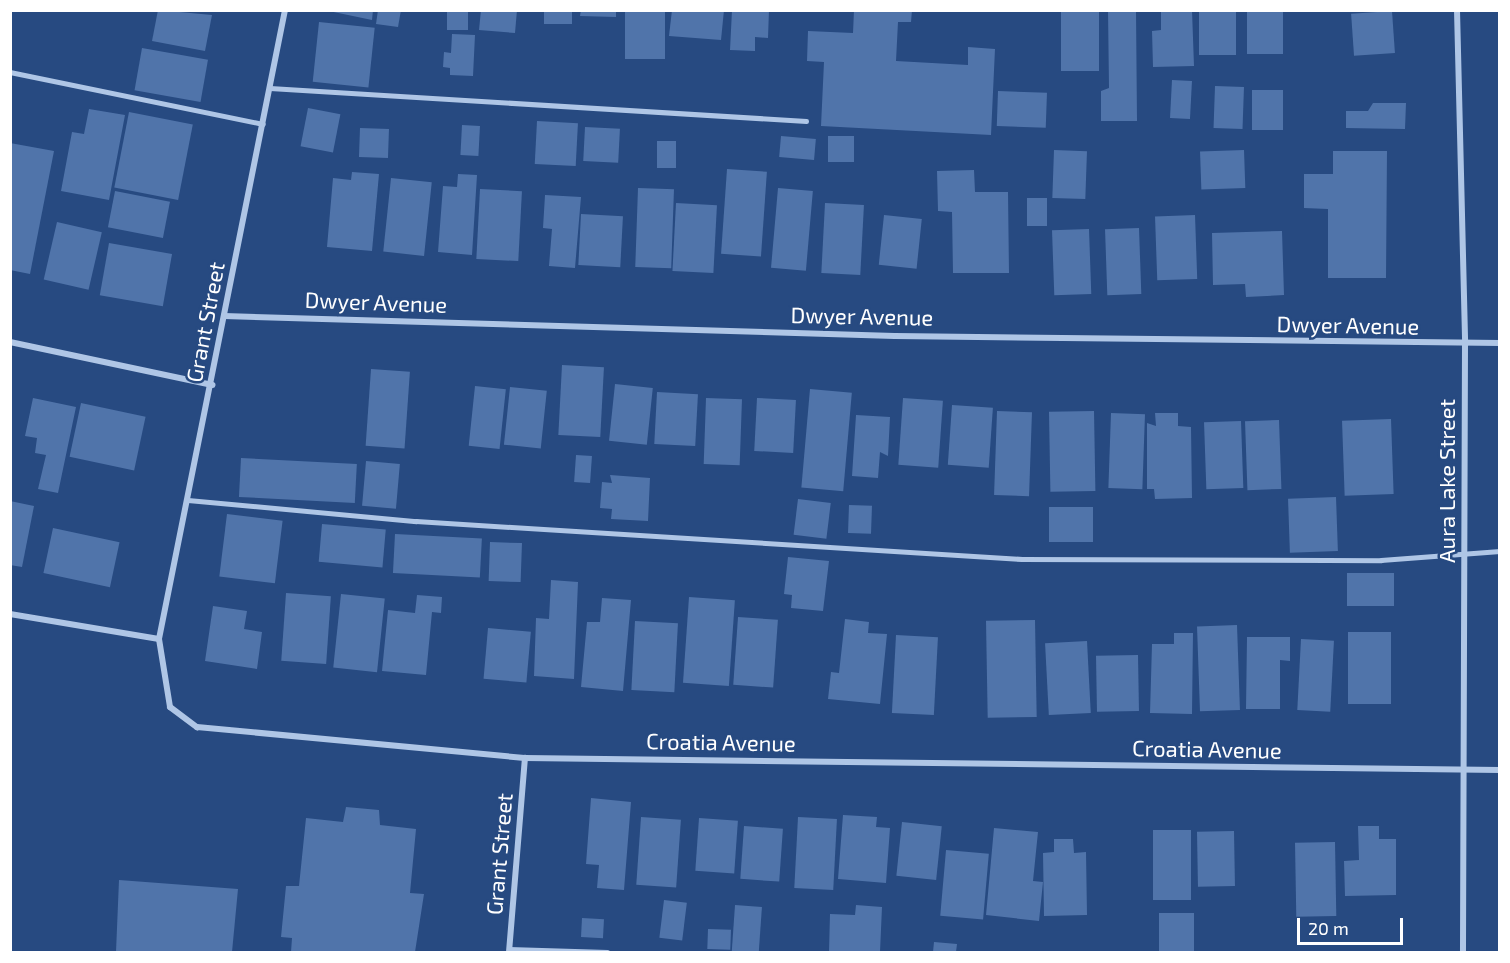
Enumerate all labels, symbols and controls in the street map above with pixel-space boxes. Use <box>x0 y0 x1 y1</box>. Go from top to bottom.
street label: Grant Street <box>180 260 230 384</box>
street label: Dwyer Avenue <box>304 286 448 318</box>
street label: Dwyer Avenue <box>790 302 934 330</box>
street label: Dwyer Avenue <box>1276 311 1420 339</box>
street label: Aura Lake Street <box>1434 399 1460 563</box>
street label: Croatia Avenue <box>646 727 796 757</box>
street label: Croatia Avenue <box>1132 734 1282 764</box>
street label: Grant Street <box>481 792 517 916</box>
scale bar <box>1300 906 1406 944</box>
text: 20 m <box>1308 917 1349 939</box>

